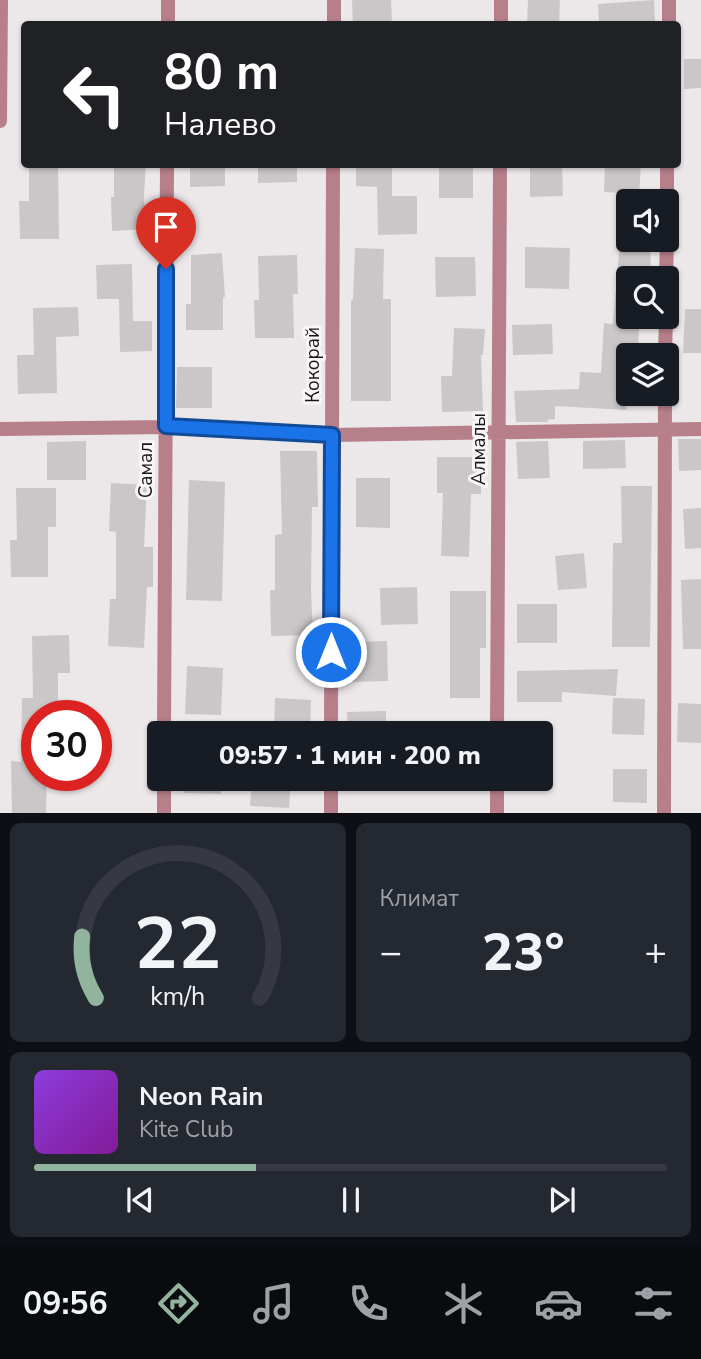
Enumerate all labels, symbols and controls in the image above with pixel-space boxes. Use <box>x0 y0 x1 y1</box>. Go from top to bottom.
text: 80 m <box>164 39 279 106</box>
icon: left <box>49 49 140 140</box>
text: Налево <box>164 103 277 146</box>
map controls <box>616 189 679 406</box>
button: sound <box>616 189 679 252</box>
pin <box>136 197 196 269</box>
icon: arrive <box>147 208 185 246</box>
button: search <box>616 266 679 329</box>
street label: Кокорай <box>300 327 326 403</box>
button: layers <box>616 343 679 406</box>
street label: Алмалы <box>466 413 492 485</box>
street label: Самал <box>133 442 159 498</box>
position arrow <box>294 615 368 689</box>
speed limit sign: 30 <box>21 700 112 791</box>
text: 09:57 · 1 мин · 200 m <box>219 738 481 773</box>
text: Климат <box>380 883 459 914</box>
text: 22 <box>134 895 221 995</box>
text: 23° <box>482 917 564 988</box>
text: − <box>380 927 402 978</box>
text: + <box>644 927 667 978</box>
text: km/h <box>150 980 205 1014</box>
text: Neon Rain <box>139 1079 264 1114</box>
text: Kite Club <box>139 1114 233 1145</box>
icon: previous <box>121 1181 159 1219</box>
icon: pause <box>332 1181 370 1219</box>
icon: next <box>543 1181 581 1219</box>
icon: directions <box>154 1279 203 1328</box>
icon: music <box>249 1279 298 1328</box>
icon: phone <box>344 1279 393 1328</box>
icon: climate <box>439 1279 488 1328</box>
icon: car <box>534 1279 583 1328</box>
icon: filters <box>629 1279 678 1328</box>
text: 09:56 <box>23 1282 108 1325</box>

